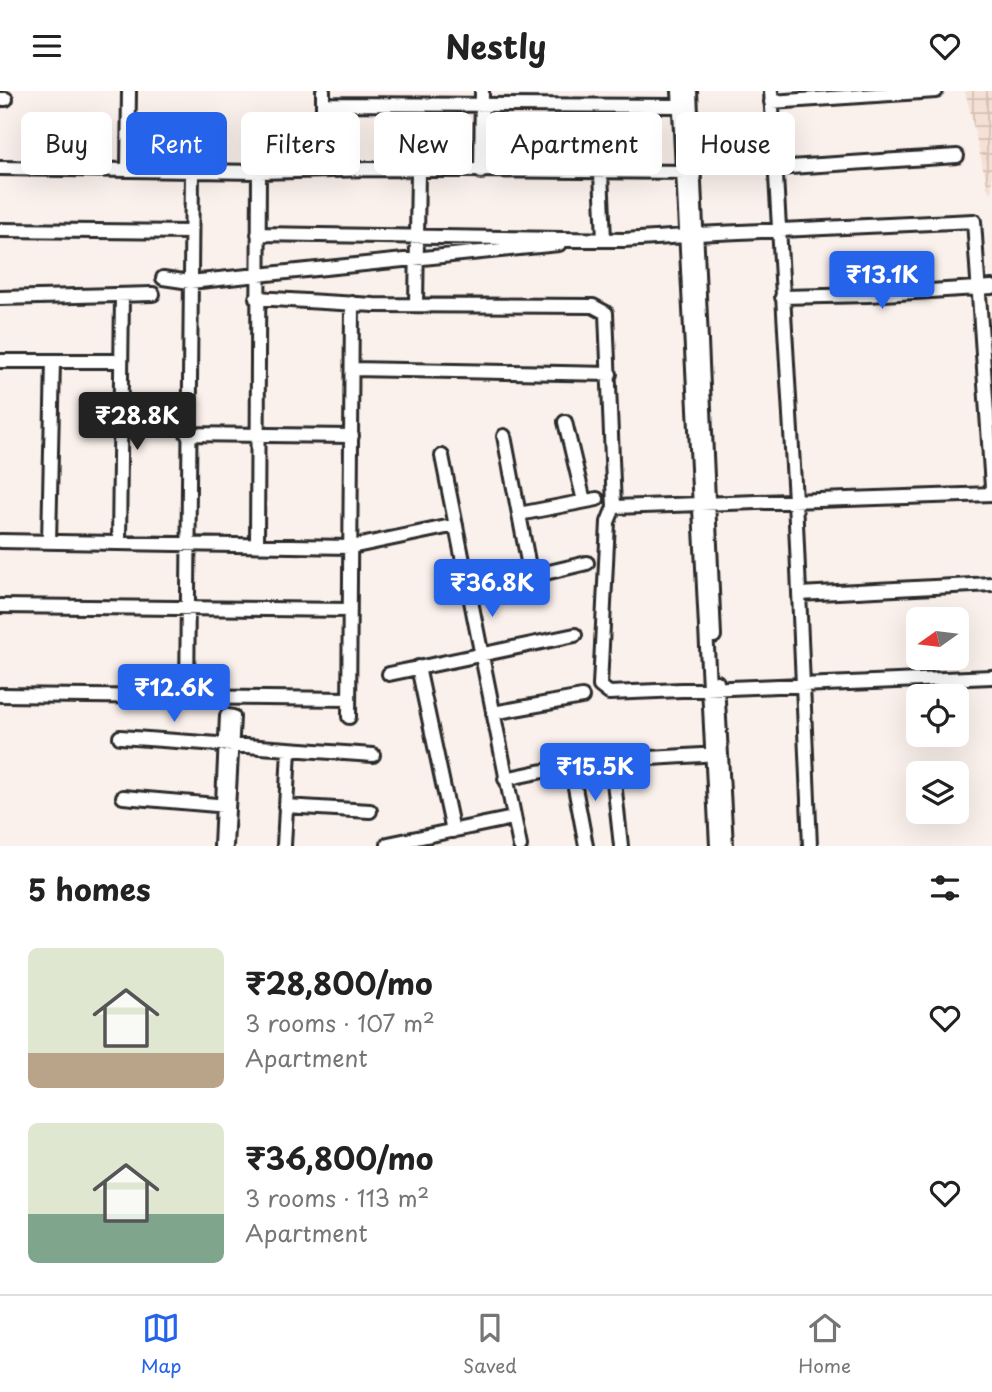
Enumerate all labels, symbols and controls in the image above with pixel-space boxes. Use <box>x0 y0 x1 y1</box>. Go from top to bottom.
text: Nestly <box>446 22 546 70</box>
icon: menu <box>28 27 66 65</box>
icon: heart <box>926 27 964 65</box>
chip: Buy <box>21 112 112 175</box>
chip: Rent <box>126 112 227 175</box>
chip: Filters <box>241 112 360 175</box>
chip: New <box>374 112 472 175</box>
chip: Apartment <box>486 112 662 175</box>
chip: House <box>676 112 795 175</box>
pin: ₹13.1K <box>825 251 939 311</box>
text: ₹13.1K <box>845 256 919 291</box>
pin: ₹28.8K <box>80 393 194 452</box>
text: ₹28.8K <box>95 397 179 432</box>
pin: ₹36.8K <box>435 559 549 619</box>
text: ₹36.8K <box>450 564 534 599</box>
north arrow <box>906 607 970 670</box>
map controls <box>906 607 969 824</box>
pin: ₹12.6K <box>117 665 231 724</box>
text: ₹12.6K <box>134 669 214 704</box>
button: locate <box>906 684 969 747</box>
pin: ₹15.5K <box>538 743 652 803</box>
text: ₹15.5K <box>556 748 634 783</box>
button: layers <box>906 761 969 824</box>
text: 5 homes <box>28 866 151 911</box>
icon: filters <box>926 869 964 907</box>
text: ₹28,800/mo <box>245 960 433 1005</box>
icon: home <box>84 976 168 1060</box>
icon: heart <box>926 999 964 1037</box>
text: 3 rooms · 107 m² <box>245 1005 435 1040</box>
text: Apartment <box>245 1040 368 1075</box>
text: ₹36,800/mo <box>245 1135 433 1180</box>
icon: home <box>84 1151 168 1235</box>
icon: heart <box>926 1174 964 1212</box>
text: 3 rooms · 113 m² <box>245 1180 429 1215</box>
text: Apartment <box>245 1215 368 1250</box>
tab: Map <box>141 1309 181 1379</box>
tab: Saved <box>463 1309 517 1379</box>
tab: Home <box>798 1309 851 1379</box>

